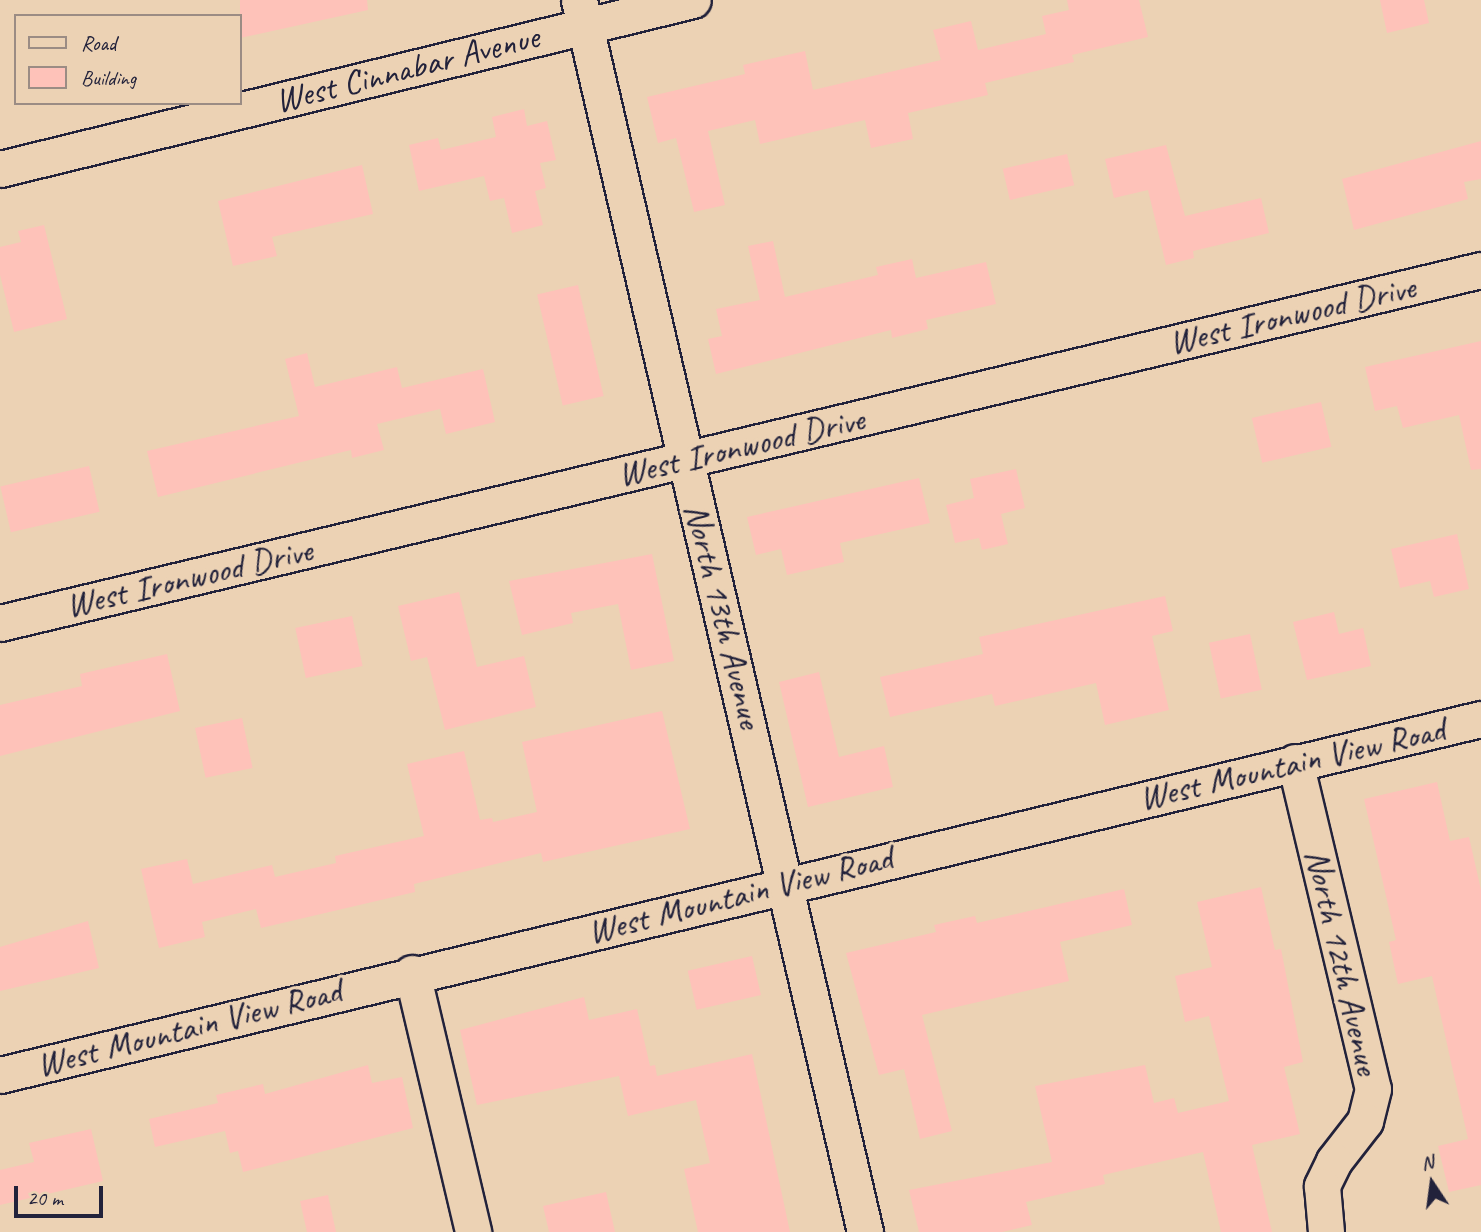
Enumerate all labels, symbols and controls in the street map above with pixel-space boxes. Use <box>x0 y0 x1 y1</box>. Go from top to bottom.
legend <box>14 14 242 105</box>
street label: West Cinnabar Avenue <box>272 16 542 122</box>
text: Road <box>81 30 116 56</box>
text: Building <box>81 65 136 91</box>
street label: West Ironwood Drive <box>1165 266 1419 364</box>
street label: West Ironwood Drive <box>614 398 868 496</box>
street label: North 13th Avenue <box>675 499 771 733</box>
street label: West Ironwood Drive <box>62 529 316 627</box>
street label: West Mountain View Road <box>1135 708 1449 820</box>
street label: West Mountain View Road <box>584 837 896 953</box>
street label: North 12th Avenue <box>1296 845 1388 1079</box>
street label: West Mountain View Road <box>33 970 345 1086</box>
north arrow <box>1397 1148 1467 1218</box>
text: N <box>1419 1150 1436 1176</box>
scale bar <box>18 1172 107 1216</box>
text: 20 m <box>27 1185 63 1211</box>

